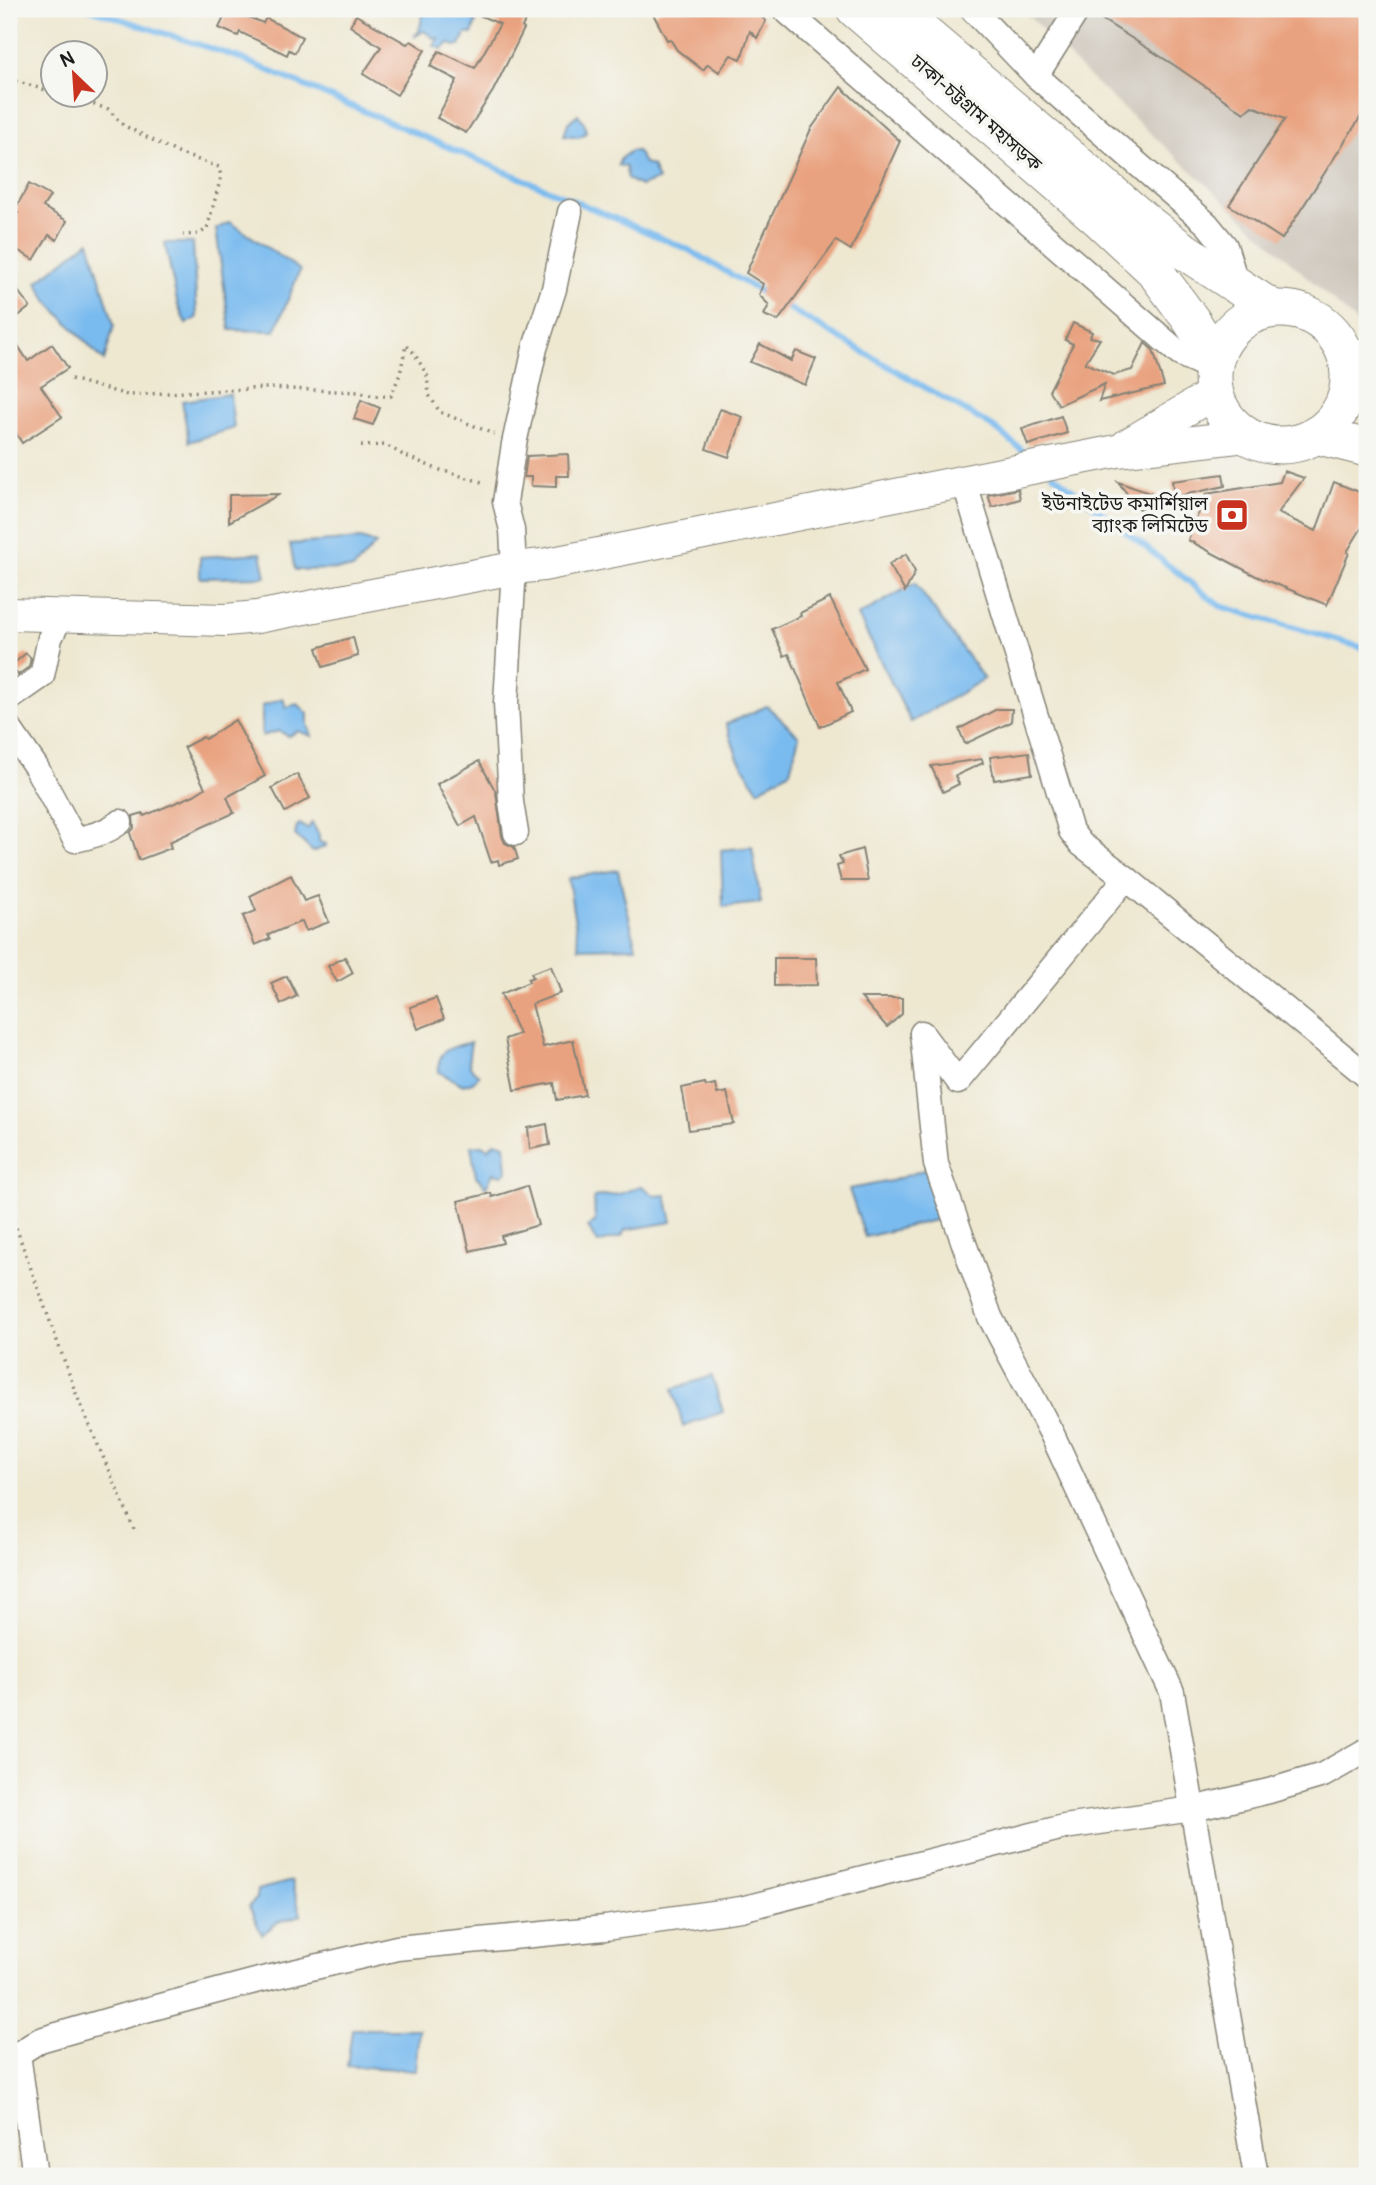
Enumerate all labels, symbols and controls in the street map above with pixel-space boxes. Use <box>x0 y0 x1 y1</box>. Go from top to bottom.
north arrow <box>38 38 108 108</box>
text: N <box>56 46 78 73</box>
street label: ঢাকা-চট্টগ্রাম মহাসড়ক <box>905 49 1047 177</box>
place label: ইউনাইটেড কমার্শিয়াল ব্যাংক লিমিটেড <box>1041 492 1209 538</box>
bank icon: ইউনাইটেড কমার্শিয়াল ব্যাংক লিমিটেড <box>1213 496 1251 534</box>

